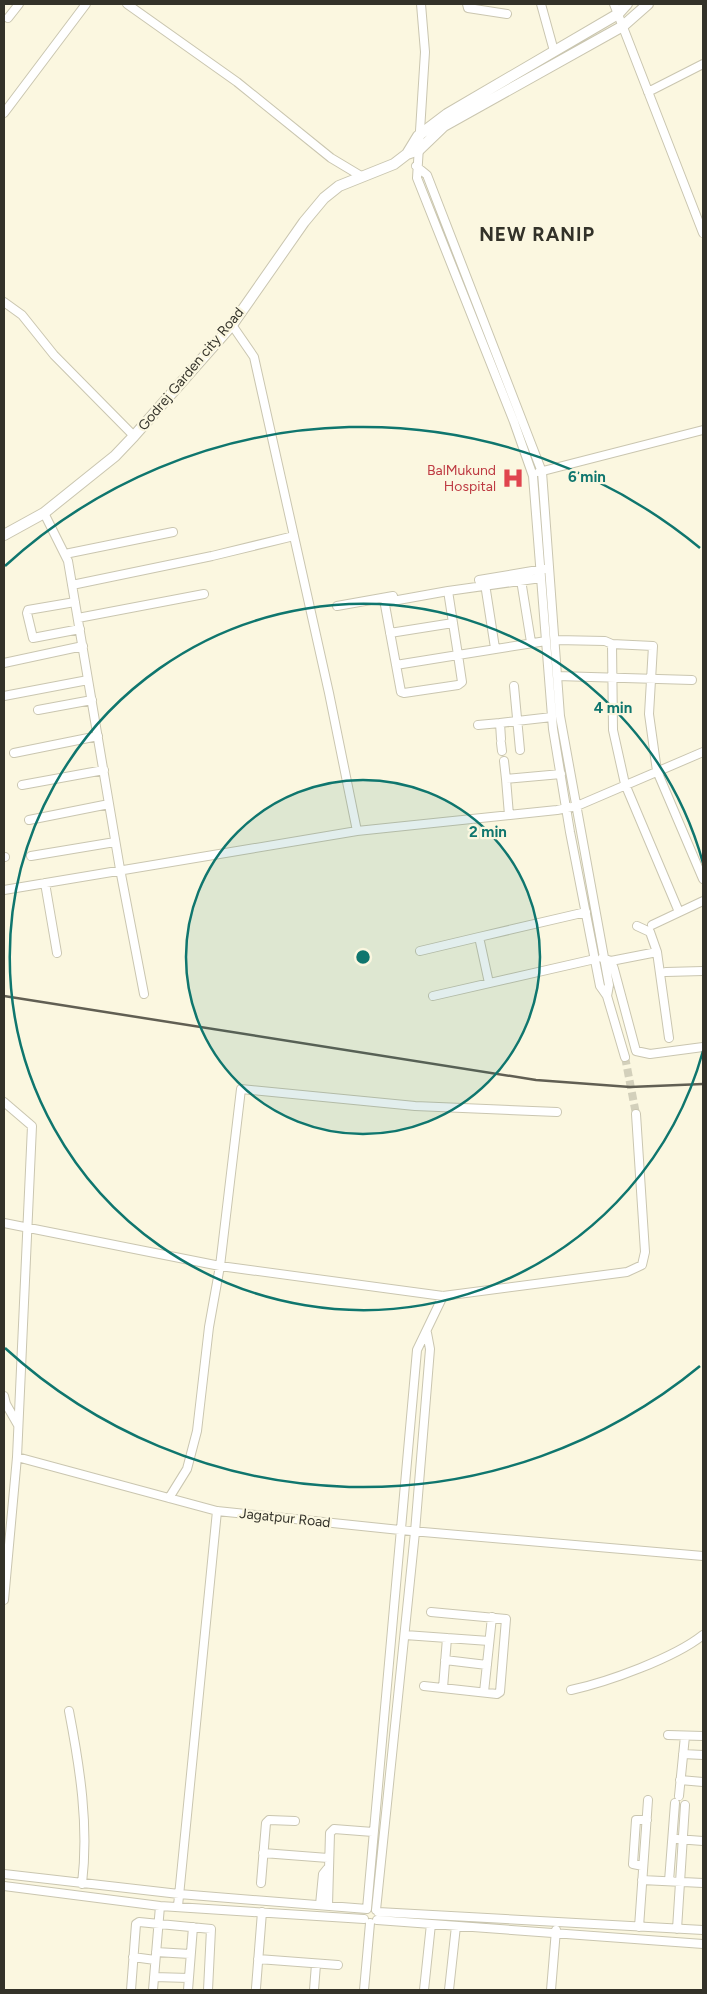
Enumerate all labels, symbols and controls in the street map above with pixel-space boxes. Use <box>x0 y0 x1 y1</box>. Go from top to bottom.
district label: NEW RANIP <box>479 223 595 246</box>
street label: Godrej Garden city Road <box>135 304 247 434</box>
place label: BalMukund Hospital <box>427 462 496 495</box>
hospital icon: BalMukund Hospital <box>500 465 526 491</box>
text: 6 min <box>568 468 606 486</box>
text: 4 min <box>594 699 632 717</box>
text: 2 min <box>469 823 507 841</box>
centre of rings <box>354 948 372 966</box>
street label: Jagatpur Road <box>239 1505 331 1531</box>

